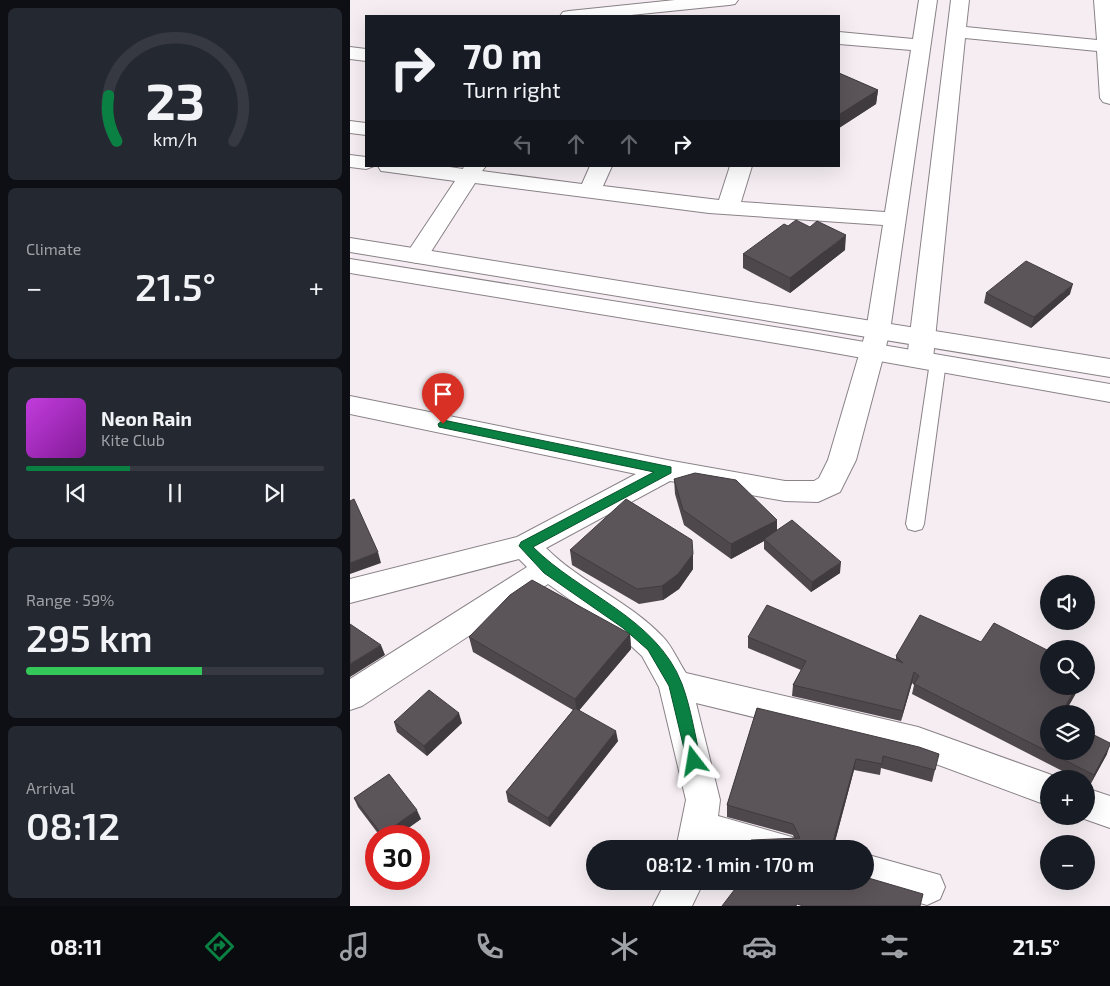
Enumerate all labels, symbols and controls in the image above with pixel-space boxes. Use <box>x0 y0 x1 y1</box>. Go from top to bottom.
text: 70 m <box>463 34 542 76</box>
icon: right <box>380 35 445 100</box>
text: 23 <box>145 68 205 130</box>
text: Turn right <box>463 76 561 102</box>
text: km/h <box>153 128 197 150</box>
icon: left <box>509 130 537 158</box>
icon: ahead <box>562 130 590 158</box>
icon: ahead <box>615 130 643 158</box>
icon: right <box>668 130 696 158</box>
text: Climate <box>26 239 81 258</box>
text: 21.5° <box>135 263 216 309</box>
text: − <box>26 270 42 304</box>
text: + <box>309 270 324 304</box>
pin <box>422 373 464 424</box>
icon: arrive <box>429 380 457 408</box>
text: Neon Rain <box>101 407 192 430</box>
text: Kite Club <box>101 430 165 449</box>
icon: previous <box>62 479 90 507</box>
icon: pause <box>161 479 189 507</box>
icon: next <box>260 479 288 507</box>
map controls <box>1040 575 1095 890</box>
button: sound <box>1040 575 1095 630</box>
text: Range · 59% <box>26 590 114 609</box>
text: 295 km <box>26 614 153 660</box>
button: search <box>1040 640 1095 695</box>
button: layers <box>1040 705 1095 760</box>
position arrow <box>667 734 719 786</box>
button: + <box>1040 770 1095 825</box>
text: Arrival <box>26 778 75 797</box>
text: 08:12 <box>26 802 120 848</box>
speed limit sign: 30 <box>365 825 430 890</box>
button: − <box>1040 835 1095 890</box>
text: 08:12 · 1 min · 170 m <box>646 853 814 876</box>
icon: directions <box>202 929 237 964</box>
icon: music <box>337 929 372 964</box>
icon: phone <box>472 929 507 964</box>
icon: climate <box>607 929 642 964</box>
icon: car <box>742 929 777 964</box>
icon: filters <box>877 929 912 964</box>
text: 08:11 <box>50 933 102 959</box>
text: 21.5° <box>1013 933 1060 959</box>

